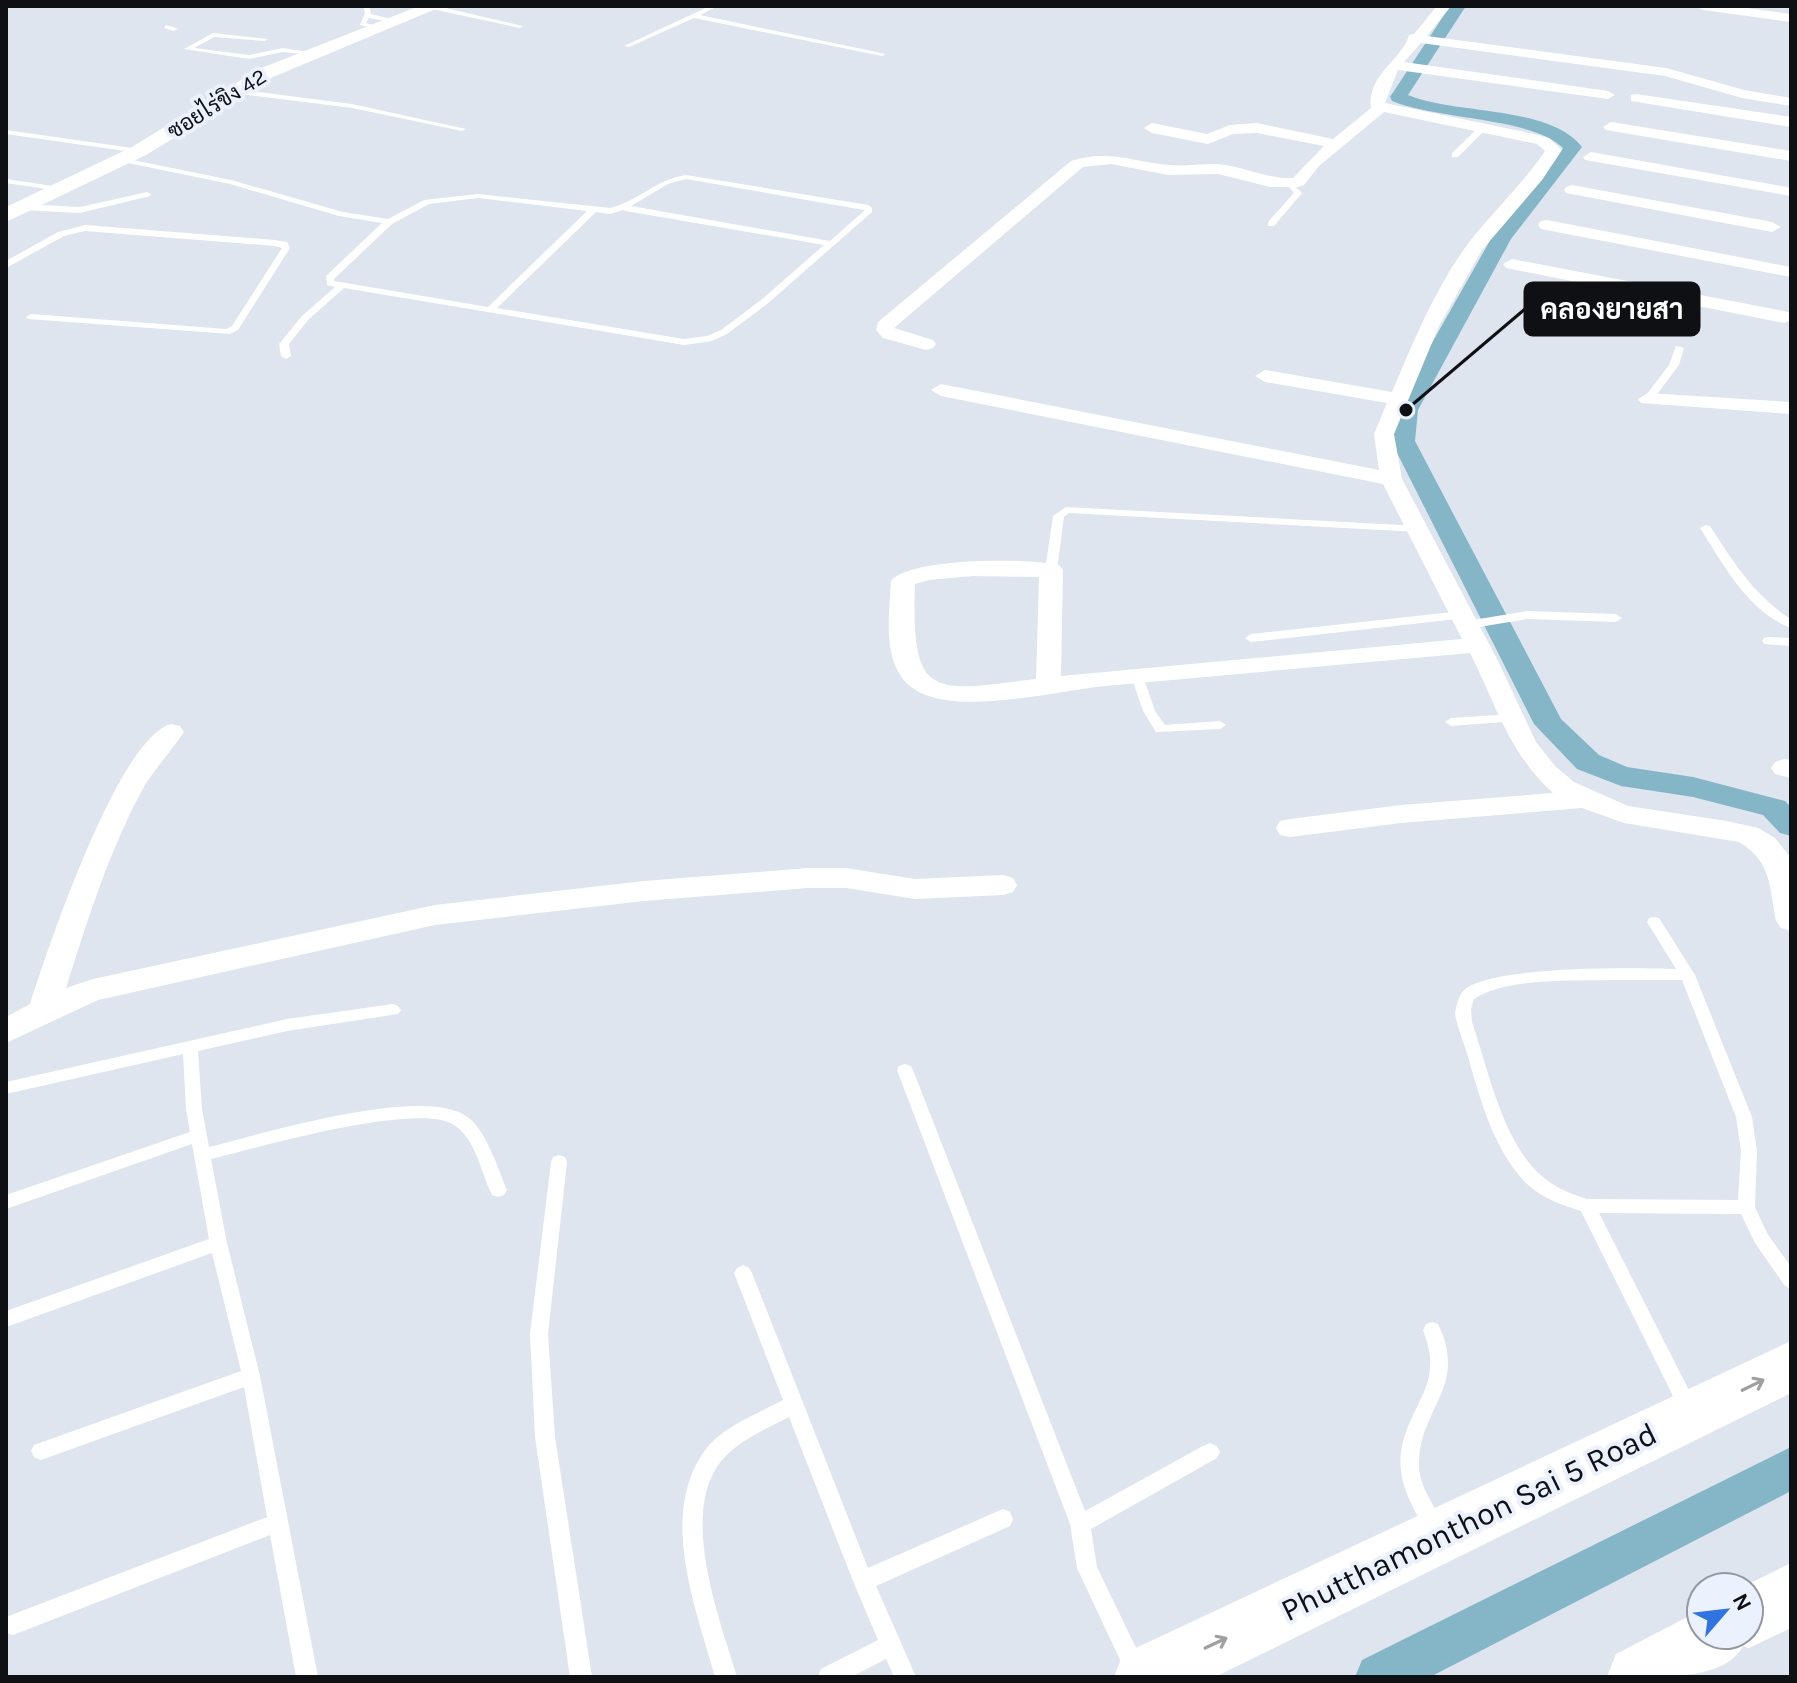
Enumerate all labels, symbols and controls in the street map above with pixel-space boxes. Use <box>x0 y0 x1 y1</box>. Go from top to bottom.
street label: ซอยไร่ขิง 42 <box>162 62 271 145</box>
callout: คลองยายสา <box>1525 283 1699 335</box>
text: คลองยายสา <box>1541 293 1683 326</box>
one-way arrow <box>1741 1376 1764 1391</box>
street label: Phutthamonthon Sai 5 Road <box>1275 1415 1663 1629</box>
north arrow <box>1685 1571 1765 1651</box>
text: N <box>1727 1589 1757 1615</box>
one-way arrow <box>1204 1635 1228 1650</box>

